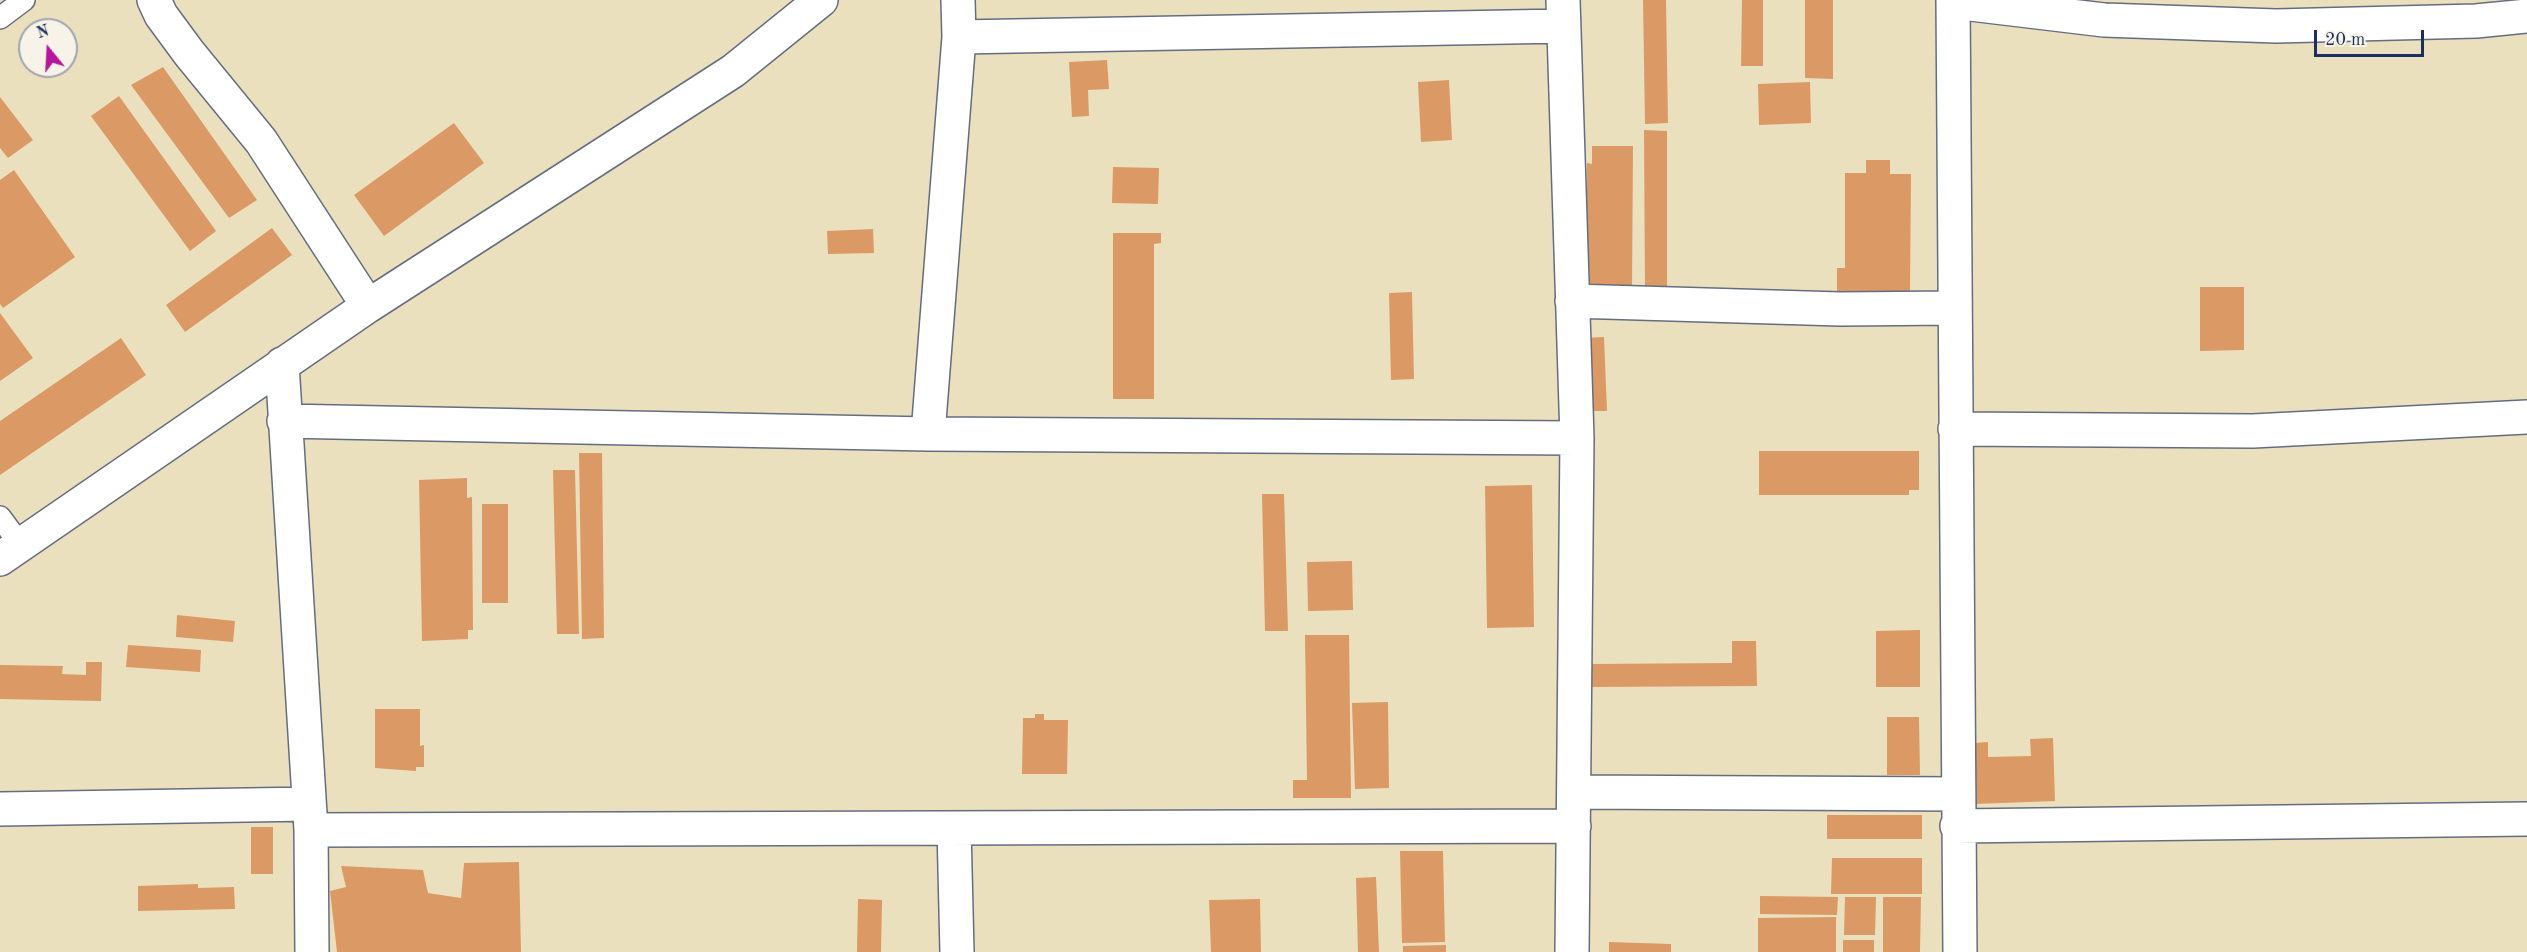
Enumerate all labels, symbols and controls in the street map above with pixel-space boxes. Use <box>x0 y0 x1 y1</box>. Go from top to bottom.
north arrow <box>18 18 78 78</box>
scale bar <box>2317 18 2426 56</box>
text: N <box>35 23 51 42</box>
text: 20 m <box>2325 31 2365 49</box>

